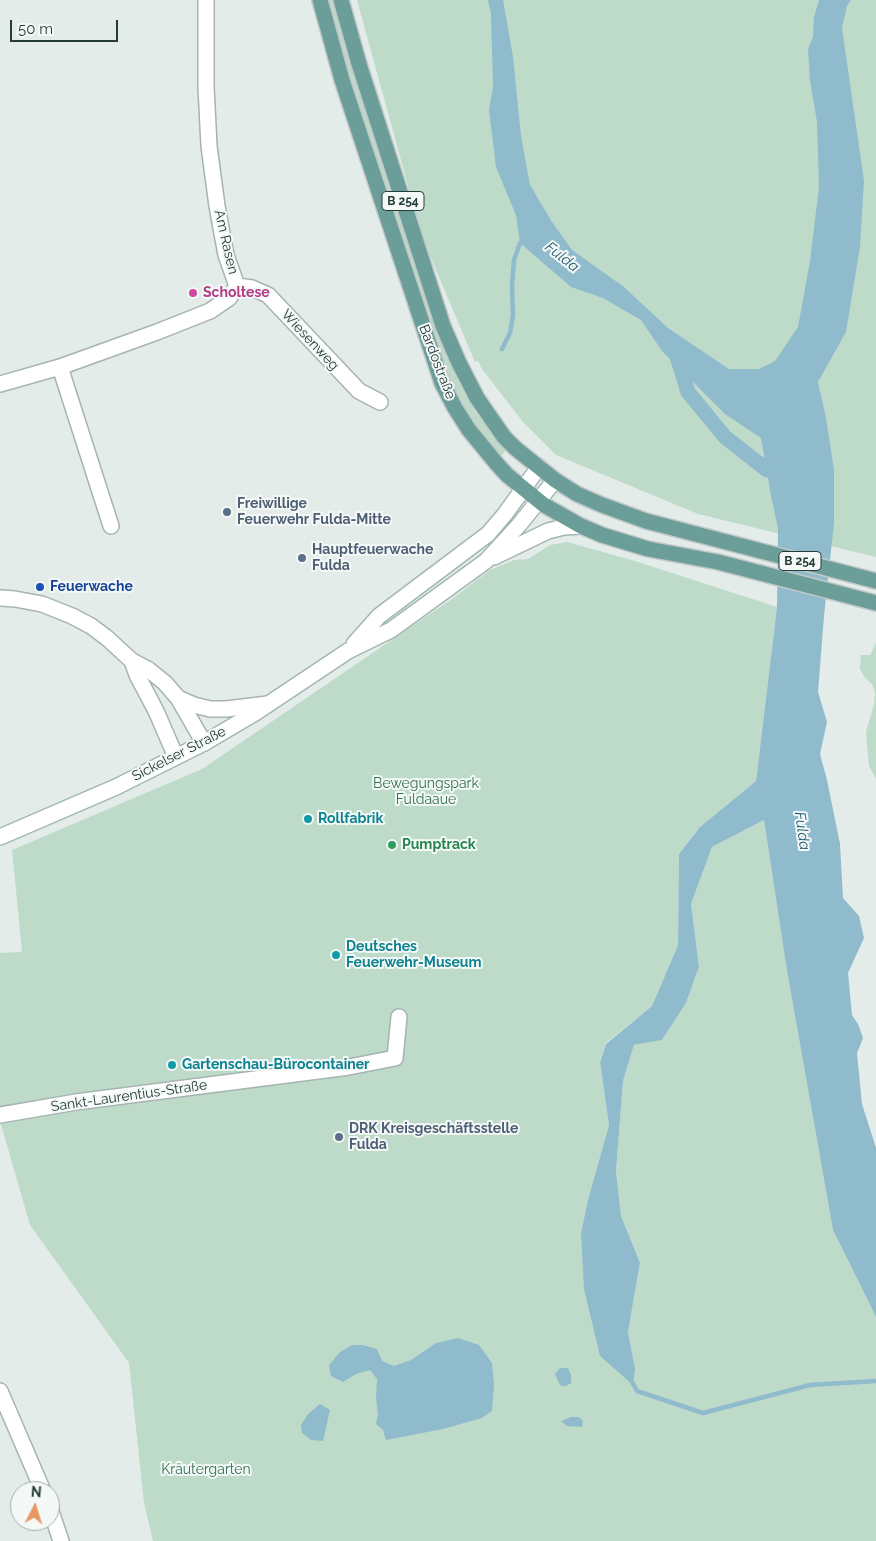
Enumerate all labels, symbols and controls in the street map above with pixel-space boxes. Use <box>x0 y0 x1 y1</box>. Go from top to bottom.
scale bar <box>12 10 120 42</box>
text: 50 m <box>18 20 53 38</box>
road number: B 254 <box>382 192 424 210</box>
street label: Am Rasen <box>210 208 242 276</box>
water label: Fulda <box>541 238 583 276</box>
place label: Scholtese <box>203 285 270 301</box>
marker: Scholtese <box>187 287 199 299</box>
street label: Wiesenweg <box>278 306 342 374</box>
street label: Bardostraße <box>415 322 459 402</box>
place label: Freiwillige Feuerwehr Fulda-Mitte <box>237 496 391 528</box>
marker: Freiwillige Feuerwehr Fulda-Mitte <box>221 506 233 518</box>
place label: Hauptfeuerwache Fulda <box>312 542 433 574</box>
marker: Hauptfeuerwache Fulda <box>296 552 308 564</box>
road number: B 254 <box>779 552 821 570</box>
place label: Feuerwache <box>50 579 133 595</box>
marker: Feuerwache <box>34 581 46 593</box>
street label: Sickelser Straße <box>129 723 229 785</box>
park label: Bewegungspark Fuldaaue <box>373 776 479 809</box>
place label: Rollfabrik <box>318 811 383 827</box>
water label: Fulda <box>790 811 814 851</box>
marker: Rollfabrik <box>302 813 314 825</box>
place label: Pumptrack <box>402 837 476 853</box>
marker: Pumptrack <box>386 839 398 851</box>
place label: Deutsches Feuerwehr-Museum <box>346 939 482 972</box>
marker: Deutsches Feuerwehr-Museum <box>330 949 342 961</box>
place label: Gartenschau-Bürocontainer <box>182 1057 369 1073</box>
marker: Gartenschau-Bürocontainer <box>166 1059 178 1071</box>
street label: Sankt-Laurentius-Straße <box>50 1077 208 1115</box>
place label: DRK Kreisgeschäftsstelle Fulda <box>349 1121 518 1154</box>
marker: DRK Kreisgeschäftsstelle Fulda <box>333 1131 345 1143</box>
park label: Kräutergarten <box>161 1462 251 1478</box>
north arrow <box>10 1481 60 1531</box>
text: N <box>30 1484 42 1500</box>

